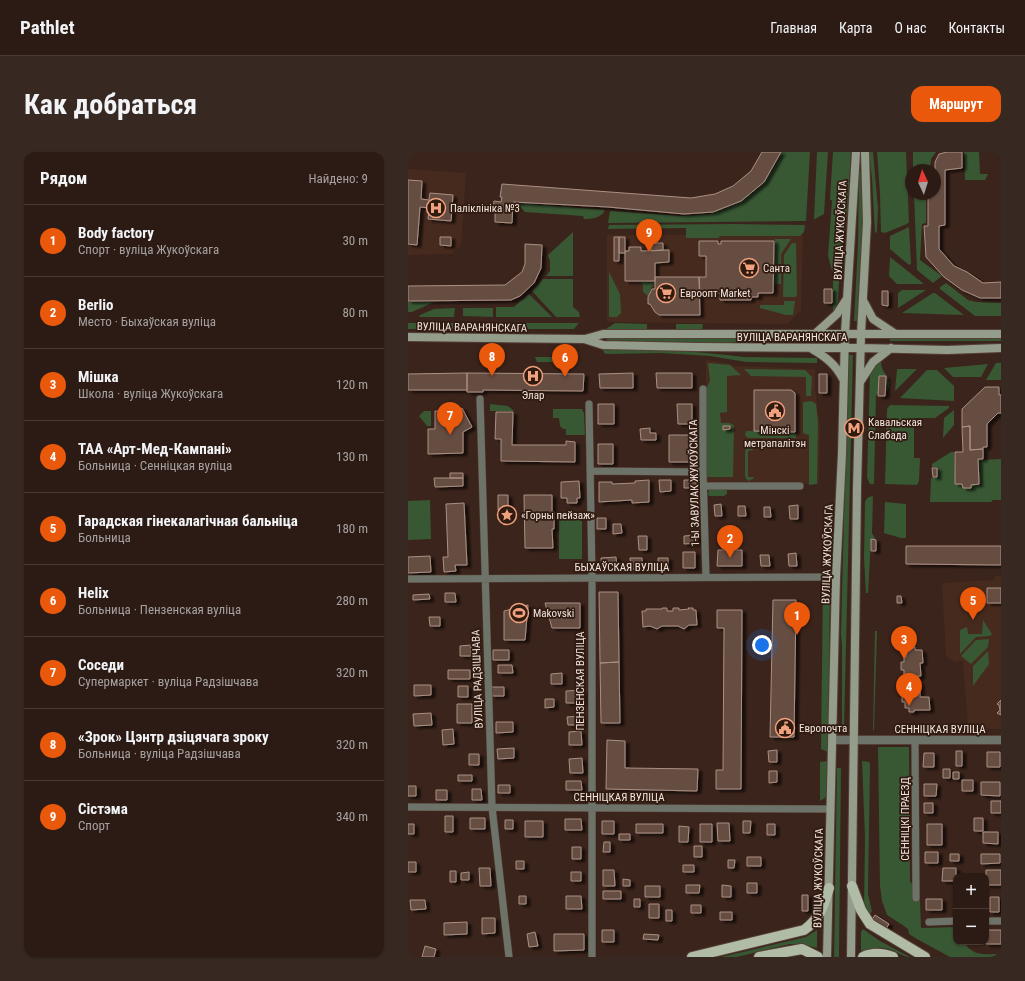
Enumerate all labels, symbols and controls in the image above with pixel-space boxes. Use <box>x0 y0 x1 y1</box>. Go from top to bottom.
text: Pathlet <box>20 16 75 39</box>
text: Главная <box>770 20 817 36</box>
text: Карта <box>839 20 872 36</box>
text: О нас <box>894 20 926 36</box>
text: Контакты <box>948 20 1005 36</box>
button: Маршрут <box>911 86 1001 122</box>
text: Как добраться <box>24 88 197 121</box>
north arrow <box>905 164 941 200</box>
text: Рядом <box>40 168 87 188</box>
text: Найдено: 9 <box>308 171 368 186</box>
street label: ВУЛІЦА ЖУКОЎСКАГА <box>831 179 850 280</box>
hospital icon: Паліклініка №3 <box>425 197 447 219</box>
place label: Паліклініка №3 <box>450 202 520 215</box>
pin: 9 <box>636 219 662 252</box>
text: Body factory <box>78 224 154 242</box>
text: 1 <box>50 233 56 248</box>
text: 30 m <box>342 233 368 248</box>
text: Спорт · вуліца Жукоўскага <box>78 242 219 257</box>
supermarket icon: Санта <box>738 257 760 279</box>
place label: Санта <box>763 262 790 275</box>
supermarket icon: Евроопт Market <box>655 282 677 304</box>
place label: Евроопт Market <box>680 287 750 300</box>
text: Berlio <box>78 296 114 314</box>
text: 2 <box>50 305 56 320</box>
text: 80 m <box>342 305 368 320</box>
text: Место · Быхаўская вуліца <box>78 314 216 329</box>
street label: ВУЛІЦА ВАРАНЯНСКАГА <box>417 320 528 335</box>
street label: ВУЛІЦА ВАРАНЯНСКАГА <box>737 331 848 344</box>
pin: 8 <box>479 343 505 376</box>
pin: 6 <box>552 344 578 377</box>
hospital icon: Элар <box>522 365 544 387</box>
text: Мішка <box>78 368 119 386</box>
text: 3 <box>50 377 56 392</box>
text: 120 m <box>336 377 368 392</box>
text: Школа · вуліца Жукоўскага <box>78 386 223 401</box>
place label: Элар <box>522 389 544 402</box>
public building icon: Мінскі метрапалітэн <box>764 400 786 422</box>
pin: 7 <box>437 402 463 435</box>
place label: Кавальская Слабада <box>868 416 922 442</box>
metro station icon: Кавальская Слабада <box>843 417 865 439</box>
street label: 1-Ы ЗАВУЛАК ЖУКОЎСКАГА <box>687 419 702 547</box>
place label: Мінскі метрапалітэн <box>744 424 806 450</box>
text: ТАА «Арт-Мед-Кампані» <box>78 440 232 458</box>
text: 4 <box>50 449 56 464</box>
text: 130 m <box>336 449 368 464</box>
text: Больница · Сенніцкая вуліца <box>78 458 232 473</box>
street label: ВУЛІЦА ЖУКОЎСКАГА <box>819 503 836 604</box>
place icon: «Горны пейзаж» <box>496 504 518 526</box>
place label: «Горны пейзаж» <box>521 509 595 522</box>
text: Гарадская гінекалагічная бальніца <box>78 512 298 530</box>
text: 5 <box>50 521 56 536</box>
text: 180 m <box>336 521 368 536</box>
pin: 2 <box>717 525 743 558</box>
text: Больница <box>78 530 131 545</box>
street label: БЫХАЎСКАЯ ВУЛІЦА <box>575 561 670 574</box>
text: Helix <box>78 584 109 602</box>
pin: 5 <box>960 587 986 620</box>
text: 6 <box>50 593 56 608</box>
text: 280 m <box>336 593 368 608</box>
text: Больница · Пензенская вуліца <box>78 602 241 617</box>
sports icon: Makovski <box>508 602 530 624</box>
pin: 1 <box>784 602 810 635</box>
place label: Makovski <box>533 607 574 620</box>
pin: 3 <box>891 626 917 659</box>
street label: ВУЛІЦА РАДЗІШЧАВА <box>469 629 486 729</box>
street label: ПЕНЗЕНСКАЯ ВУЛІЦА <box>574 631 587 731</box>
your location <box>752 635 772 655</box>
text: Соседи <box>78 656 124 674</box>
text: 7 <box>50 665 56 680</box>
text: 320 m <box>336 665 368 680</box>
pin: 4 <box>896 673 922 706</box>
text: Супермаркет · вуліца Радзішчава <box>78 674 259 689</box>
public building icon: Европочта <box>774 717 796 739</box>
place label: Европочта <box>799 722 847 735</box>
street label: СЕННІЦКАЯ ВУЛІЦА <box>894 723 986 736</box>
text: «Зрок» Цэнтр дзіцячага зроку <box>78 728 269 746</box>
text: 8 <box>50 737 56 752</box>
text: 320 m <box>336 737 368 752</box>
text: Больница · вуліца Радзішчава <box>78 746 241 761</box>
street label: СЕННІЦКІ ПРАЕЗД <box>899 777 912 861</box>
street label: СЕННІЦКАЯ ВУЛІЦА <box>573 791 665 804</box>
text: Сістэма <box>78 800 128 818</box>
text: 9 <box>50 809 56 824</box>
text: 340 m <box>336 809 368 824</box>
text: Спорт <box>78 818 110 833</box>
street label: ВУЛІЦА ЖУКОЎСКАГА <box>811 827 826 928</box>
map controls <box>953 873 989 945</box>
button: + <box>953 873 989 909</box>
button: − <box>953 909 989 945</box>

